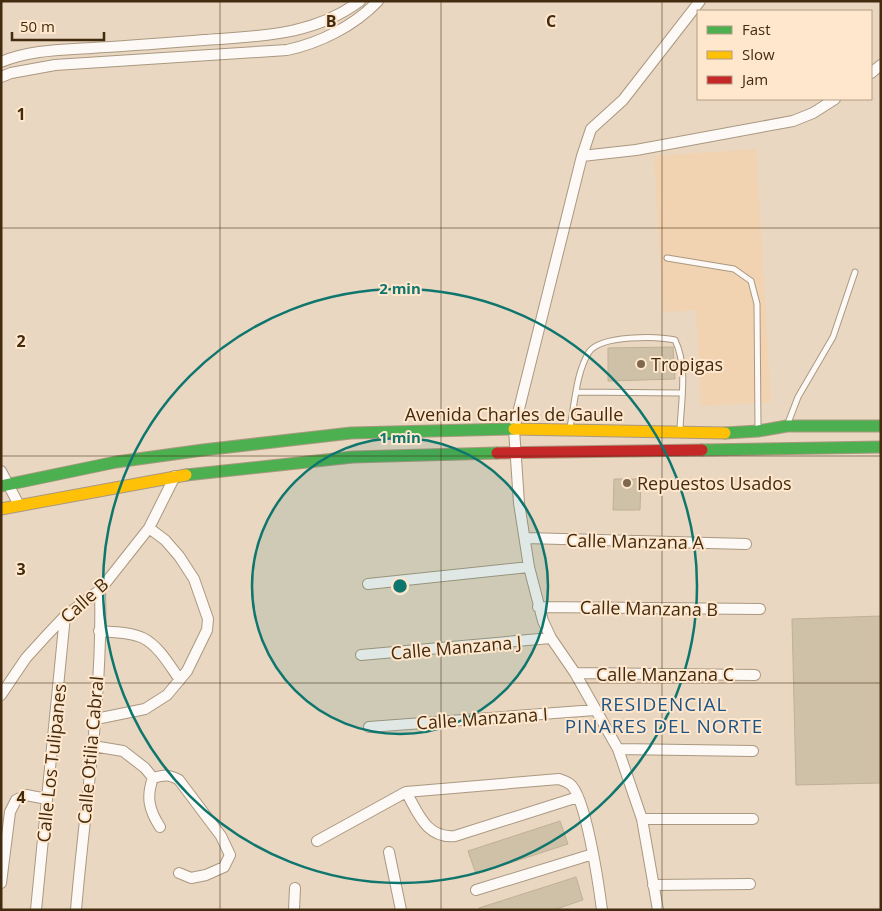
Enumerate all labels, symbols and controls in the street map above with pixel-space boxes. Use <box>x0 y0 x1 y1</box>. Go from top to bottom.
scale bar <box>12 10 105 42</box>
text: B <box>326 10 336 32</box>
text: C <box>546 10 556 32</box>
legend <box>697 10 872 100</box>
text: 50 m <box>20 16 55 36</box>
text: Fast <box>742 19 771 39</box>
text: Slow <box>742 44 775 64</box>
text: Jam <box>740 69 768 89</box>
text: 1 <box>16 103 26 125</box>
text: 2 min <box>379 278 421 298</box>
text: 2 <box>16 330 26 352</box>
place label: Tropigas <box>651 352 723 376</box>
marker: Tropigas <box>635 358 647 370</box>
street label: Avenida Charles de Gaulle <box>405 402 623 426</box>
text: 1 min <box>379 427 421 447</box>
place label: Repuestos Usados <box>637 471 792 495</box>
marker: Repuestos Usados <box>621 477 633 489</box>
street label: Calle Manzana A <box>566 528 705 554</box>
text: 3 <box>16 558 26 580</box>
street label: Calle B <box>55 572 113 628</box>
centre of rings <box>391 577 409 595</box>
street label: Calle Manzana B <box>580 595 718 621</box>
street label: Calle Manzana J <box>389 629 523 665</box>
street label: Calle Manzana C <box>596 662 734 686</box>
street label: Calle Otilia Cabral <box>72 675 108 825</box>
street label: Calle Los Tulipanes <box>31 682 71 844</box>
district label: RESIDENCIAL PINARES DEL NORTE <box>565 691 763 739</box>
street label: Calle Manzana I <box>416 701 548 735</box>
text: 4 <box>16 786 26 808</box>

